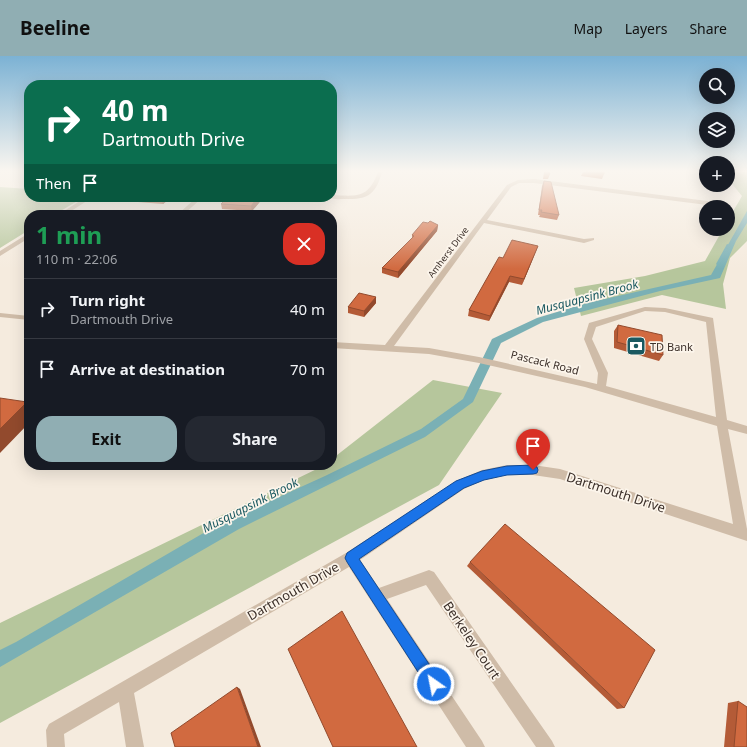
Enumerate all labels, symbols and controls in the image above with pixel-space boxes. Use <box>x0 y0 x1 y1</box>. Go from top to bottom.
text: Beeline <box>20 15 90 41</box>
text: Map <box>574 19 603 38</box>
text: Layers <box>625 19 667 38</box>
text: Share <box>689 19 727 38</box>
map controls <box>699 68 735 236</box>
button: search <box>699 68 735 104</box>
text: 40 m <box>102 91 169 129</box>
icon: right <box>36 96 88 148</box>
button: layers <box>699 112 735 148</box>
text: Dartmouth Drive <box>102 127 245 151</box>
button: + <box>699 156 735 192</box>
icon: arrive <box>79 172 101 194</box>
text: Then <box>36 173 71 193</box>
button: − <box>699 200 735 236</box>
text: 1 min <box>36 218 102 251</box>
button: close <box>283 223 325 265</box>
street label: Amherst Drive <box>425 224 471 280</box>
text: 110 m · 22:06 <box>36 250 117 268</box>
water label: Musquapsink Brook <box>534 275 641 319</box>
text: Turn right <box>70 290 145 310</box>
icon: right <box>36 298 58 320</box>
text: 40 m <box>290 299 325 319</box>
text: Dartmouth Drive <box>70 310 173 328</box>
bank icon: TD Bank <box>625 335 647 357</box>
place label: TD Bank <box>650 339 693 354</box>
street label: Pascack Road <box>509 346 581 378</box>
icon: arrive <box>36 358 58 380</box>
text: Arrive at destination <box>70 359 225 379</box>
text: 70 m <box>290 359 325 379</box>
button: Exit <box>36 416 177 462</box>
button: Share <box>185 416 325 462</box>
pin <box>516 429 550 470</box>
icon: arrive <box>522 435 544 457</box>
street label: Dartmouth Drive <box>564 468 668 516</box>
water label: Musquapsink Brook <box>199 473 302 536</box>
street label: Dartmouth Drive <box>244 557 342 625</box>
street label: Berkeley Court <box>439 598 505 683</box>
position arrow <box>413 663 455 705</box>

